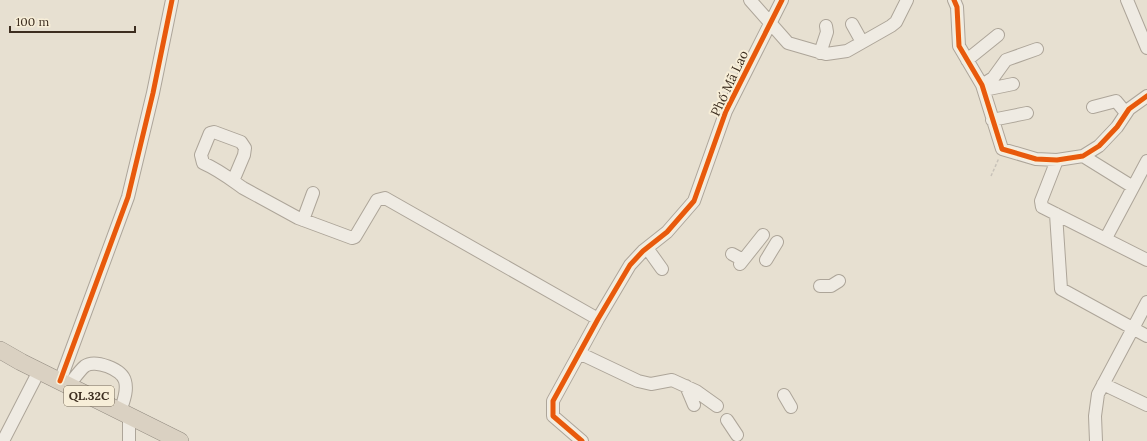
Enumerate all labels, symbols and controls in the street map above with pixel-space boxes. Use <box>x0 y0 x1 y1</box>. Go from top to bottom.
scale bar <box>10 8 135 34</box>
text: 100 m <box>16 14 49 29</box>
street label: Phố Mã Lao <box>707 47 752 119</box>
road number: QL.32C <box>64 386 114 406</box>

